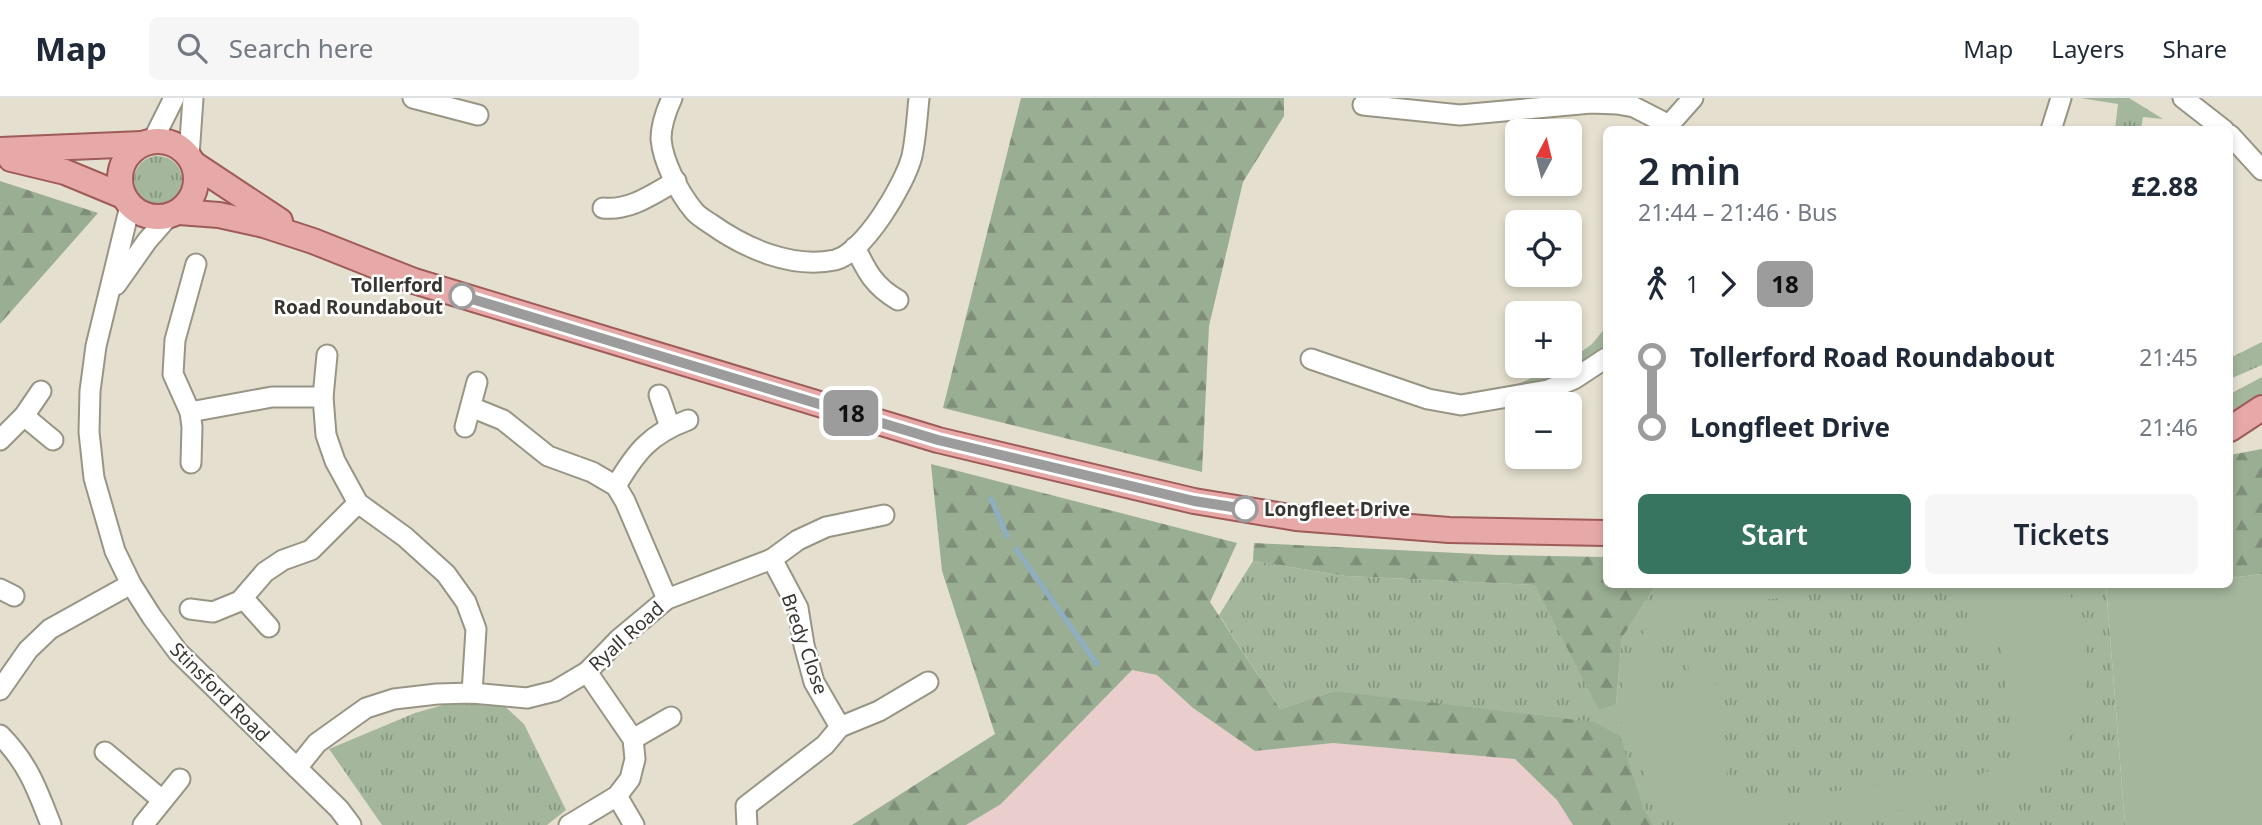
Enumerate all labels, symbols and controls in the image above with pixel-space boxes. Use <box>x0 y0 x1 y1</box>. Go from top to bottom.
search box <box>149 17 639 80</box>
text: Map <box>35 26 107 71</box>
icon: search <box>173 29 211 67</box>
text: Search here <box>229 30 373 66</box>
text: Map <box>1963 32 2013 65</box>
text: Layers <box>2051 32 2125 65</box>
text: Share <box>2163 32 2227 65</box>
north arrow <box>1505 119 1582 196</box>
map controls <box>1505 119 1582 469</box>
text: 2 min <box>1638 144 1741 196</box>
text: £2.88 <box>2131 168 2198 204</box>
text: 21:44 – 21:46 · Bus <box>1638 196 1837 228</box>
button: locate <box>1505 210 1582 287</box>
icon: walk <box>1638 265 1676 303</box>
icon: forward <box>1709 265 1747 303</box>
text: 18 <box>1771 267 1799 300</box>
text: 1 <box>1686 268 1699 300</box>
place label: Tollerford Road Roundabout <box>273 272 443 320</box>
marker: Tollerford Road Roundabout <box>449 283 475 309</box>
button: + <box>1505 301 1582 378</box>
text: Tollerford Road Roundabout <box>1690 339 2055 375</box>
text: 21:45 <box>2139 341 2198 373</box>
line badge: 18 <box>820 390 882 436</box>
button: − <box>1505 392 1582 469</box>
text: 18 <box>837 396 865 429</box>
text: Longfleet Drive <box>1690 409 1890 445</box>
text: 21:46 <box>2139 411 2198 443</box>
button: Start <box>1638 494 1911 574</box>
button: Tickets <box>1925 494 2198 574</box>
marker: Longfleet Drive <box>1232 496 1258 522</box>
place label: Longfleet Drive <box>1264 496 1410 522</box>
street label: Bredy Close <box>776 590 834 698</box>
street label: Ryall Road <box>583 595 669 677</box>
street label: Stinsford Road <box>165 637 275 747</box>

